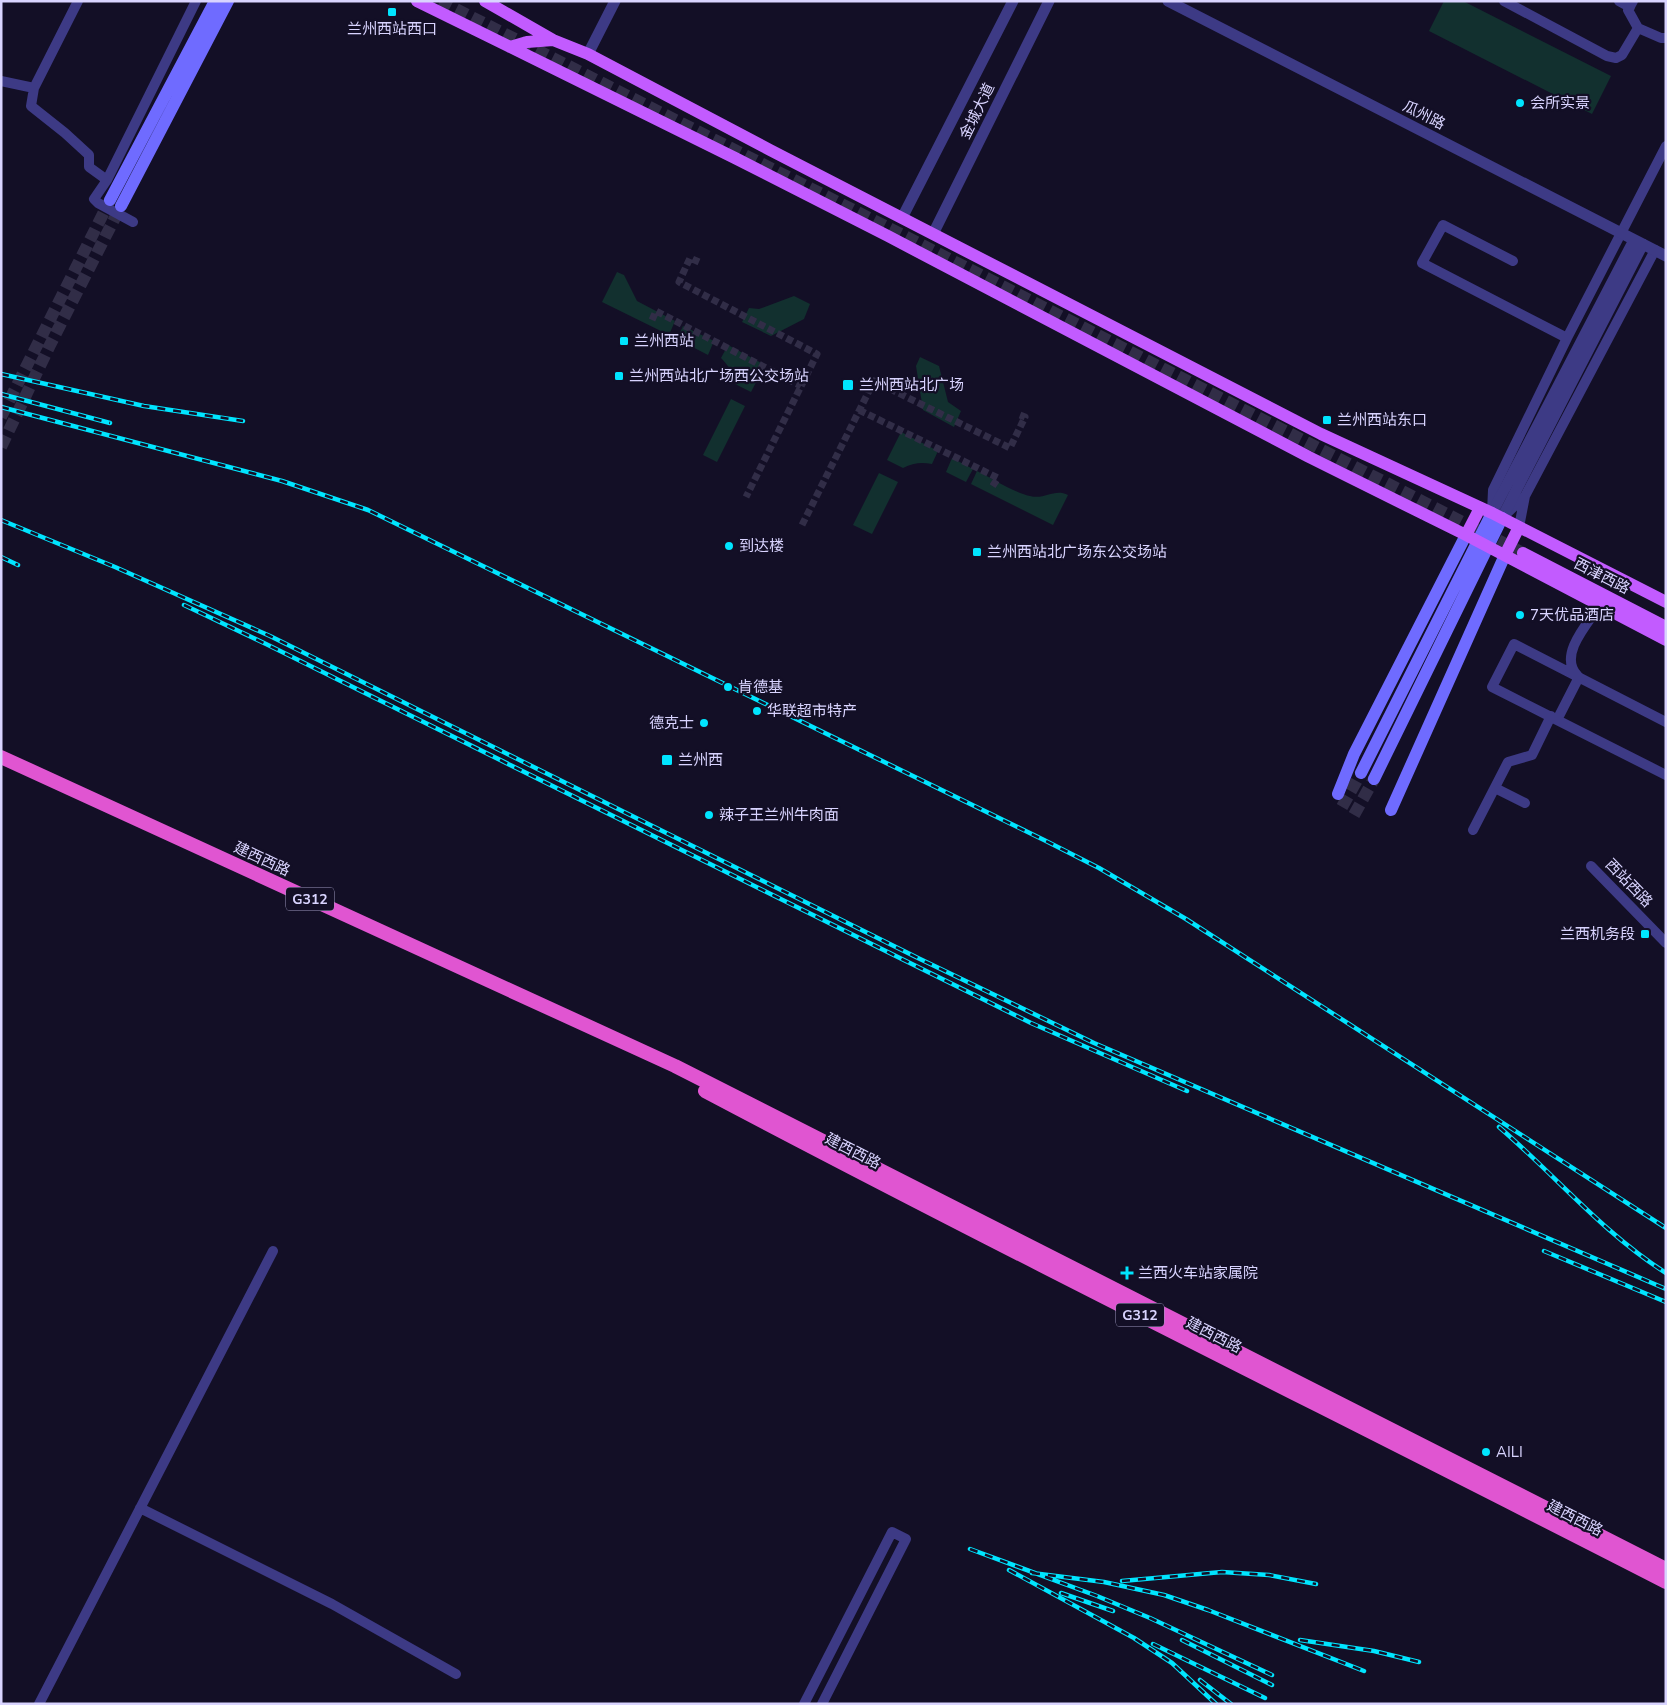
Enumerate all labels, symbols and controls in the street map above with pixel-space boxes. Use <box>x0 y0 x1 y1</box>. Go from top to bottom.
marker: 兰州西站西口 <box>386 6 398 18</box>
place label: 兰州西站西口 <box>347 19 437 39</box>
street label: 金城大道 <box>955 80 999 142</box>
place label: 会所实景 <box>1530 93 1590 113</box>
street label: 瓜州路 <box>1399 96 1449 134</box>
marker: 会所实景 <box>1514 97 1526 109</box>
place label: 兰州西站 <box>634 331 694 351</box>
marker: 兰州西站 <box>618 335 630 347</box>
place label: 兰州西站北广场西公交场站 <box>629 366 809 386</box>
marker: 兰州西站北广场西公交场站 <box>613 370 625 382</box>
place label: 兰州西站北广场 <box>859 375 964 395</box>
marker: 兰州西站北广场 <box>841 378 855 392</box>
place label: 兰州西站东口 <box>1337 410 1427 430</box>
marker: 兰州西站东口 <box>1321 414 1333 426</box>
place label: 到达楼 <box>739 536 784 556</box>
marker: 到达楼 <box>723 540 735 552</box>
place label: 兰州西站北广场东公交场站 <box>987 542 1167 562</box>
marker: 兰州西站北广场东公交场站 <box>971 546 983 558</box>
street label: 西津西路 <box>1571 553 1633 599</box>
place label: 7天优品酒店 <box>1530 605 1614 625</box>
marker: 7天优品酒店 <box>1514 609 1526 621</box>
place label: 肯德基 <box>738 677 783 697</box>
marker: 肯德基 <box>722 681 734 693</box>
place label: 华联超市特产 <box>767 701 857 721</box>
marker: 华联超市特产 <box>751 705 763 717</box>
place label: 德克士 <box>649 713 694 733</box>
marker: 德克士 <box>698 717 710 729</box>
place label: 兰州西 <box>678 750 723 770</box>
marker: 兰州西 <box>660 753 674 767</box>
place label: 辣子王兰州牛肉面 <box>719 805 839 825</box>
marker: 辣子王兰州牛肉面 <box>703 809 715 821</box>
street label: 建西西路 <box>231 837 293 881</box>
street label: 西站西路 <box>1601 854 1657 912</box>
road number: G312 <box>286 888 334 911</box>
place label: 兰西机务段 <box>1560 924 1635 944</box>
marker: 兰西机务段 <box>1639 928 1651 940</box>
street label: 建西西路 <box>822 1128 884 1174</box>
place label: 兰西火车站家属院 <box>1138 1263 1258 1283</box>
marker: 兰西火车站家属院 <box>1120 1266 1134 1280</box>
road number: G312 <box>1116 1304 1164 1326</box>
street label: 建西西路 <box>1183 1312 1245 1358</box>
place label: AILI <box>1496 1442 1523 1462</box>
marker: AILI <box>1480 1446 1492 1458</box>
street label: 建西西路 <box>1544 1495 1606 1541</box>

